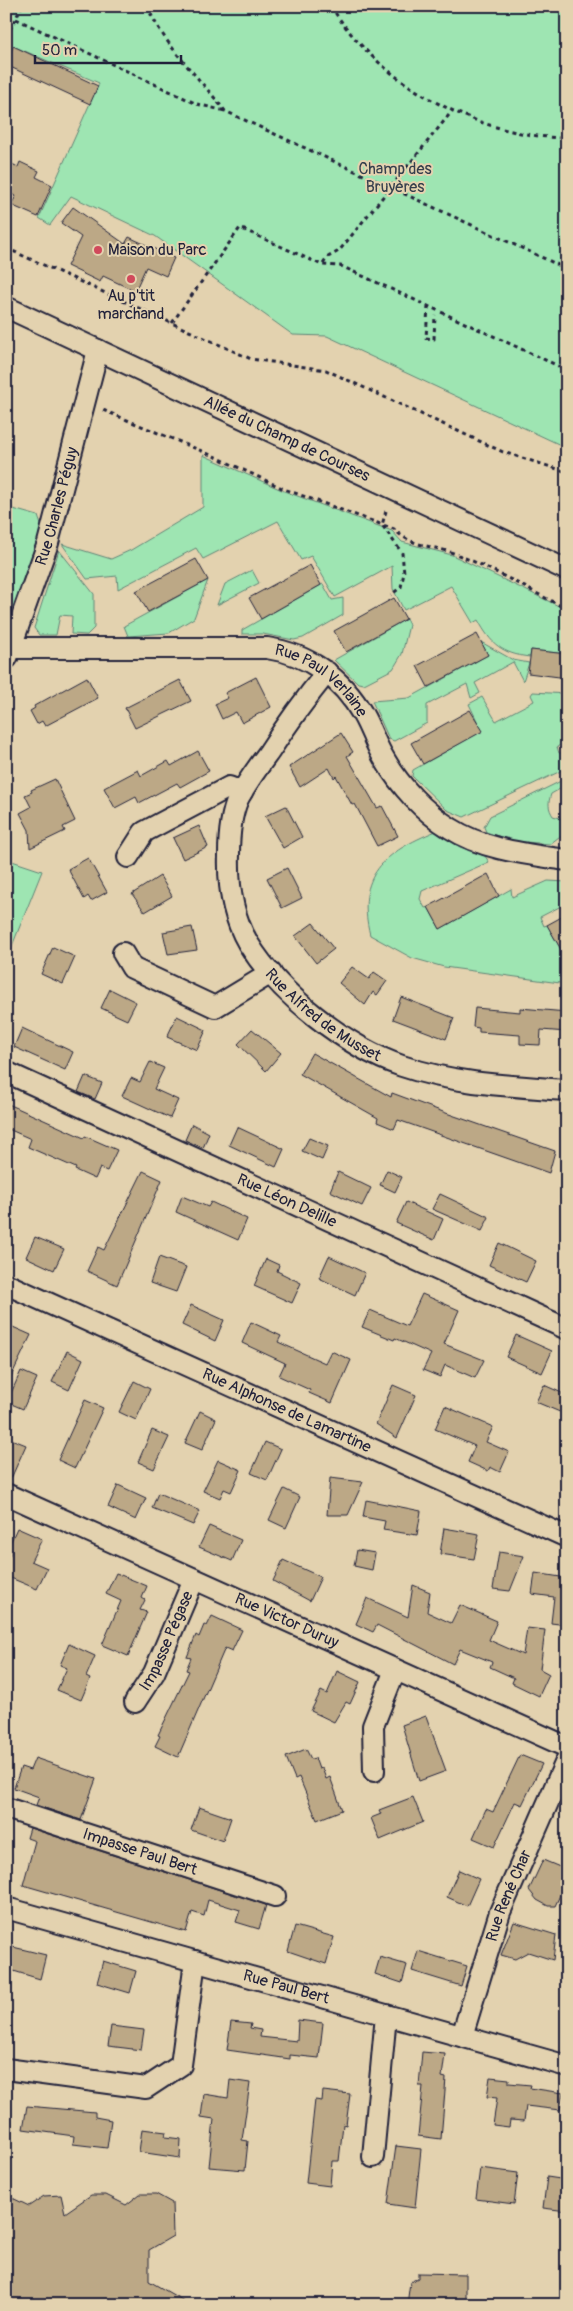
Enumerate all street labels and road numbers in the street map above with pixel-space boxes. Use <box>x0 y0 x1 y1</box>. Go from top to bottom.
street label: Allée du Champ de Courses <box>200 391 373 486</box>
street label: Rue Charles Péguy <box>31 445 83 568</box>
street label: Rue Paul Verlaine <box>273 640 372 721</box>
street label: Rue Alfred de Musset <box>261 964 385 1066</box>
street label: Rue Léon Delille <box>234 1169 340 1232</box>
street label: Rue Alphonse de Lamartine <box>199 1364 374 1457</box>
street label: Impasse Pégase <box>135 1588 198 1695</box>
street label: Rue Victor Duruy <box>232 1588 342 1653</box>
street label: Impasse Paul Bert <box>80 1824 200 1880</box>
street label: Rue René Char <box>482 1846 536 1944</box>
street label: Rue Paul Bert <box>241 1965 332 2009</box>

